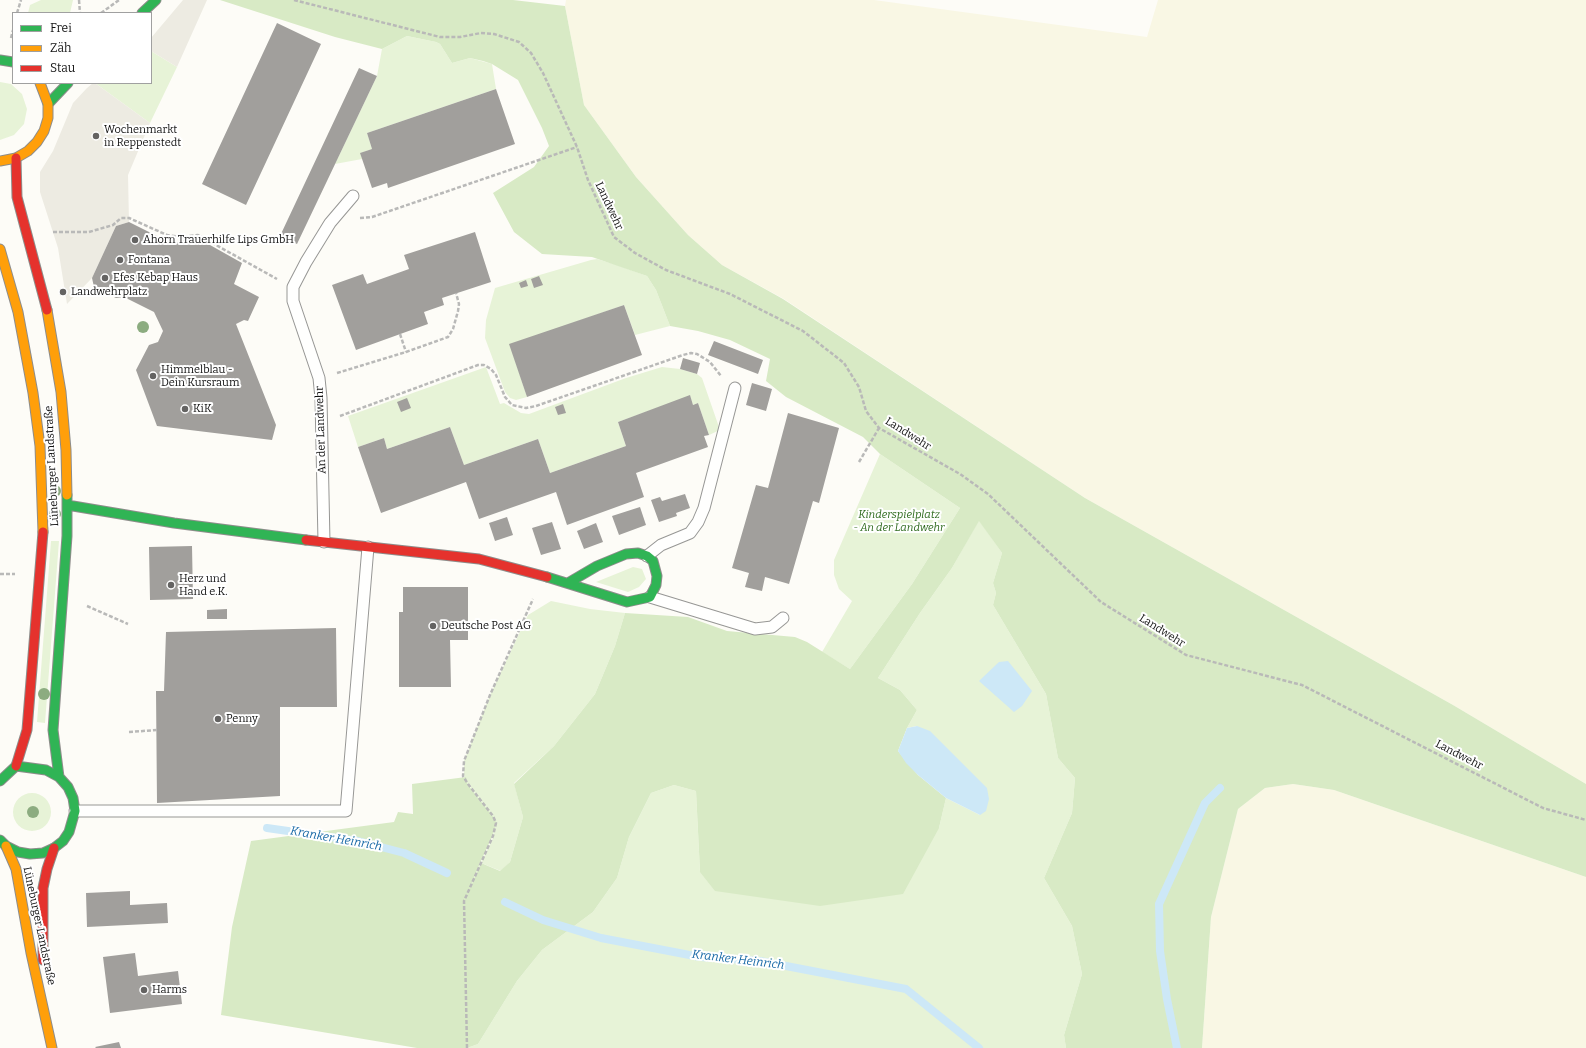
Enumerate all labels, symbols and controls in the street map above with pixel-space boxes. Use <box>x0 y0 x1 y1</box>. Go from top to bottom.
legend <box>12 12 152 84</box>
text: Frei <box>50 21 72 35</box>
text: Zäh <box>50 41 71 55</box>
text: Stau <box>50 61 75 75</box>
place label: Wochenmarkt in Reppenstedt <box>104 123 181 149</box>
marker: Wochenmarkt in Reppenstedt <box>91 131 101 141</box>
street label: Landwehr <box>592 180 626 232</box>
place label: Ahorn Trauerhilfe Lips GmbH <box>143 233 294 247</box>
marker: Ahorn Trauerhilfe Lips GmbH <box>130 235 140 245</box>
place label: Fontana <box>128 253 170 267</box>
marker: Fontana <box>115 255 125 265</box>
place label: Efes Kebap Haus <box>113 271 198 285</box>
marker: Efes Kebap Haus <box>100 273 110 283</box>
place label: Landwehrplatz <box>71 285 147 299</box>
marker: Landwehrplatz <box>58 287 68 297</box>
place label: Himmelblau - Dein Kursraum <box>161 363 239 389</box>
marker: Himmelblau - Dein Kursraum <box>148 371 158 381</box>
street label: An der Landwehr <box>313 386 329 474</box>
place label: KiK <box>193 402 212 416</box>
marker: KiK <box>180 404 190 414</box>
street label: Lüneburger Landstraße <box>42 405 62 527</box>
street label: Landwehr <box>883 415 933 453</box>
park label: Kinderspielplatz - An der Landwehr <box>854 508 944 534</box>
place label: Herz und Hand e.K. <box>179 572 228 598</box>
marker: Herz und Hand e.K. <box>166 580 176 590</box>
street label: Landwehr <box>1137 612 1187 650</box>
place label: Deutsche Post AG <box>441 619 531 633</box>
marker: Deutsche Post AG <box>428 621 438 631</box>
place label: Penny <box>226 712 258 726</box>
marker: Penny <box>213 714 223 724</box>
street label: Landwehr <box>1433 737 1485 773</box>
water label: Kranker Heinrich <box>289 824 383 854</box>
street label: Lüneburger Landstraße <box>20 866 58 986</box>
water label: Kranker Heinrich <box>691 947 785 973</box>
place label: Harms <box>152 983 187 997</box>
marker: Harms <box>139 985 149 995</box>

